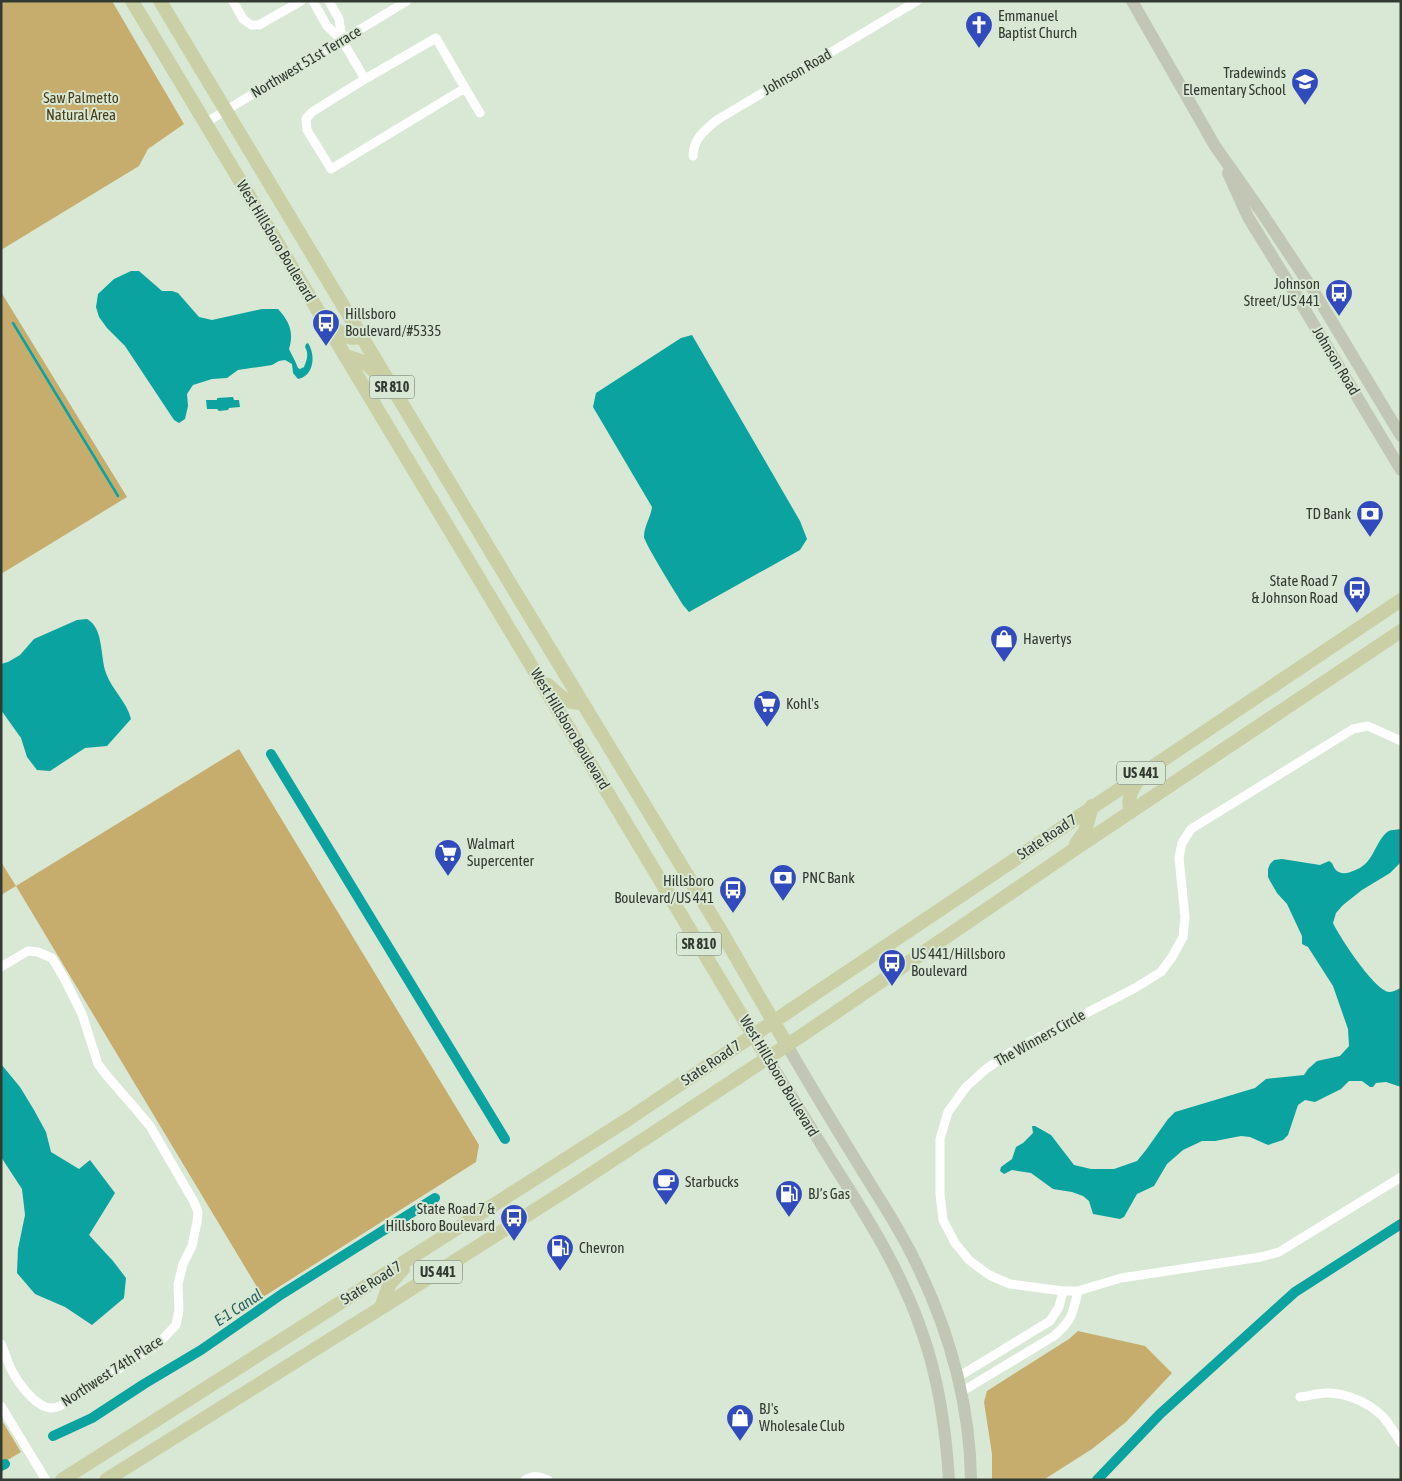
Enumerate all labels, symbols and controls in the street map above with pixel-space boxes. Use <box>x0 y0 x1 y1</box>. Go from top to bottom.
place label: Emmanuel Baptist Church <box>998 7 1077 41</box>
church icon: Emmanuel Baptist Church <box>964 10 994 49</box>
street label: Northwest 51st Terrace <box>248 22 364 101</box>
street label: Johnson Road <box>759 45 834 98</box>
place label: Tradewinds Elementary School <box>1183 64 1286 98</box>
school or university icon: Tradewinds Elementary School <box>1290 67 1320 106</box>
park label: Saw Palmetto Natural Area <box>43 89 119 123</box>
street label: West Hillsboro Boulevard <box>233 177 319 304</box>
place label: Johnson Street/US 441 <box>1244 275 1320 309</box>
bus stop icon: Johnson Street/US 441 <box>1324 278 1354 317</box>
place label: Hillsboro Boulevard/#5335 <box>345 305 441 339</box>
bus stop icon: Hillsboro Boulevard/#5335 <box>311 308 341 347</box>
street label: Johnson Road <box>1309 323 1363 398</box>
road number: SR 810 <box>370 376 414 398</box>
bank icon: TD Bank <box>1355 499 1385 538</box>
place label: TD Bank <box>1306 505 1351 522</box>
place label: State Road 7 & Johnson Road <box>1251 572 1338 606</box>
bus stop icon: State Road 7 & Johnson Road <box>1342 575 1372 614</box>
shop icon: Havertys <box>989 624 1019 663</box>
place label: Havertys <box>1023 630 1072 647</box>
street label: West Hillsboro Boulevard <box>527 665 613 792</box>
supermarket icon: Kohl's <box>752 689 782 728</box>
place label: Kohl's <box>786 695 819 712</box>
road number: US 441 <box>1117 761 1165 784</box>
street label: State Road 7 <box>1014 810 1080 863</box>
place label: Walmart Supercenter <box>467 835 535 869</box>
supermarket icon: Walmart Supercenter <box>433 838 463 877</box>
bank icon: PNC Bank <box>768 863 798 902</box>
place label: PNC Bank <box>802 869 855 886</box>
place label: Hillsboro Boulevard/US 441 <box>614 872 714 906</box>
bus stop icon: Hillsboro Boulevard/US 441 <box>718 875 748 914</box>
road number: SR 810 <box>676 932 722 956</box>
place label: US 441/Hillsboro Boulevard <box>911 945 1005 979</box>
bus stop icon: US 441/Hillsboro Boulevard <box>877 948 907 987</box>
street label: The Winners Circle <box>992 1006 1088 1069</box>
street label: West Hillsboro Boulevard <box>736 1012 822 1139</box>
street label: State Road 7 <box>678 1036 744 1089</box>
cafe icon: Starbucks <box>651 1167 681 1206</box>
place label: Starbucks <box>685 1173 739 1190</box>
fuel station icon: BJ’s Gas <box>774 1179 804 1218</box>
place label: BJ’s Gas <box>808 1185 850 1202</box>
place label: State Road 7 & Hillsboro Boulevard <box>385 1200 495 1234</box>
bus stop icon: State Road 7 & Hillsboro Boulevard <box>499 1203 529 1242</box>
fuel station icon: Chevron <box>545 1233 575 1272</box>
place label: Chevron <box>579 1239 625 1256</box>
street label: State Road 7 <box>337 1257 404 1308</box>
road number: US 441 <box>414 1260 462 1284</box>
water label: E-1 Canal <box>211 1285 265 1329</box>
street label: Northwest 74th Place <box>58 1331 166 1410</box>
place label: BJ's Wholesale Club <box>759 1400 845 1434</box>
shop icon: BJ's Wholesale Club <box>725 1403 755 1442</box>

